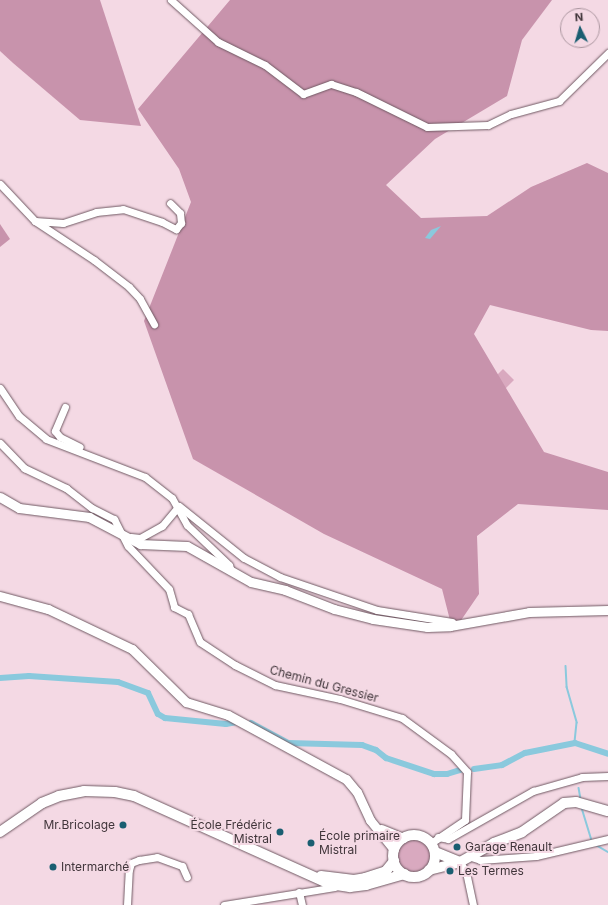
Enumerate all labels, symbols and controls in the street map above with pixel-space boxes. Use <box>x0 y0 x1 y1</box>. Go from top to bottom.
north arrow <box>560 8 600 48</box>
text: N <box>574 10 584 24</box>
street label: Chemin du Gressier <box>268 663 380 705</box>
place label: Mr.Bricolage <box>43 818 115 832</box>
place label: École Frédéric Mistral <box>191 818 272 846</box>
marker: Mr.Bricolage <box>118 820 128 830</box>
marker: École Frédéric Mistral <box>275 827 285 837</box>
place label: École primaire Mistral <box>319 829 400 857</box>
marker: École primaire Mistral <box>306 838 316 848</box>
place label: Garage Renault <box>465 840 552 854</box>
marker: Garage Renault <box>452 842 462 852</box>
place label: Intermarché <box>61 860 129 874</box>
marker: Intermarché <box>48 862 58 872</box>
place label: Les Termes <box>458 864 524 878</box>
marker: Les Termes <box>445 866 455 876</box>

